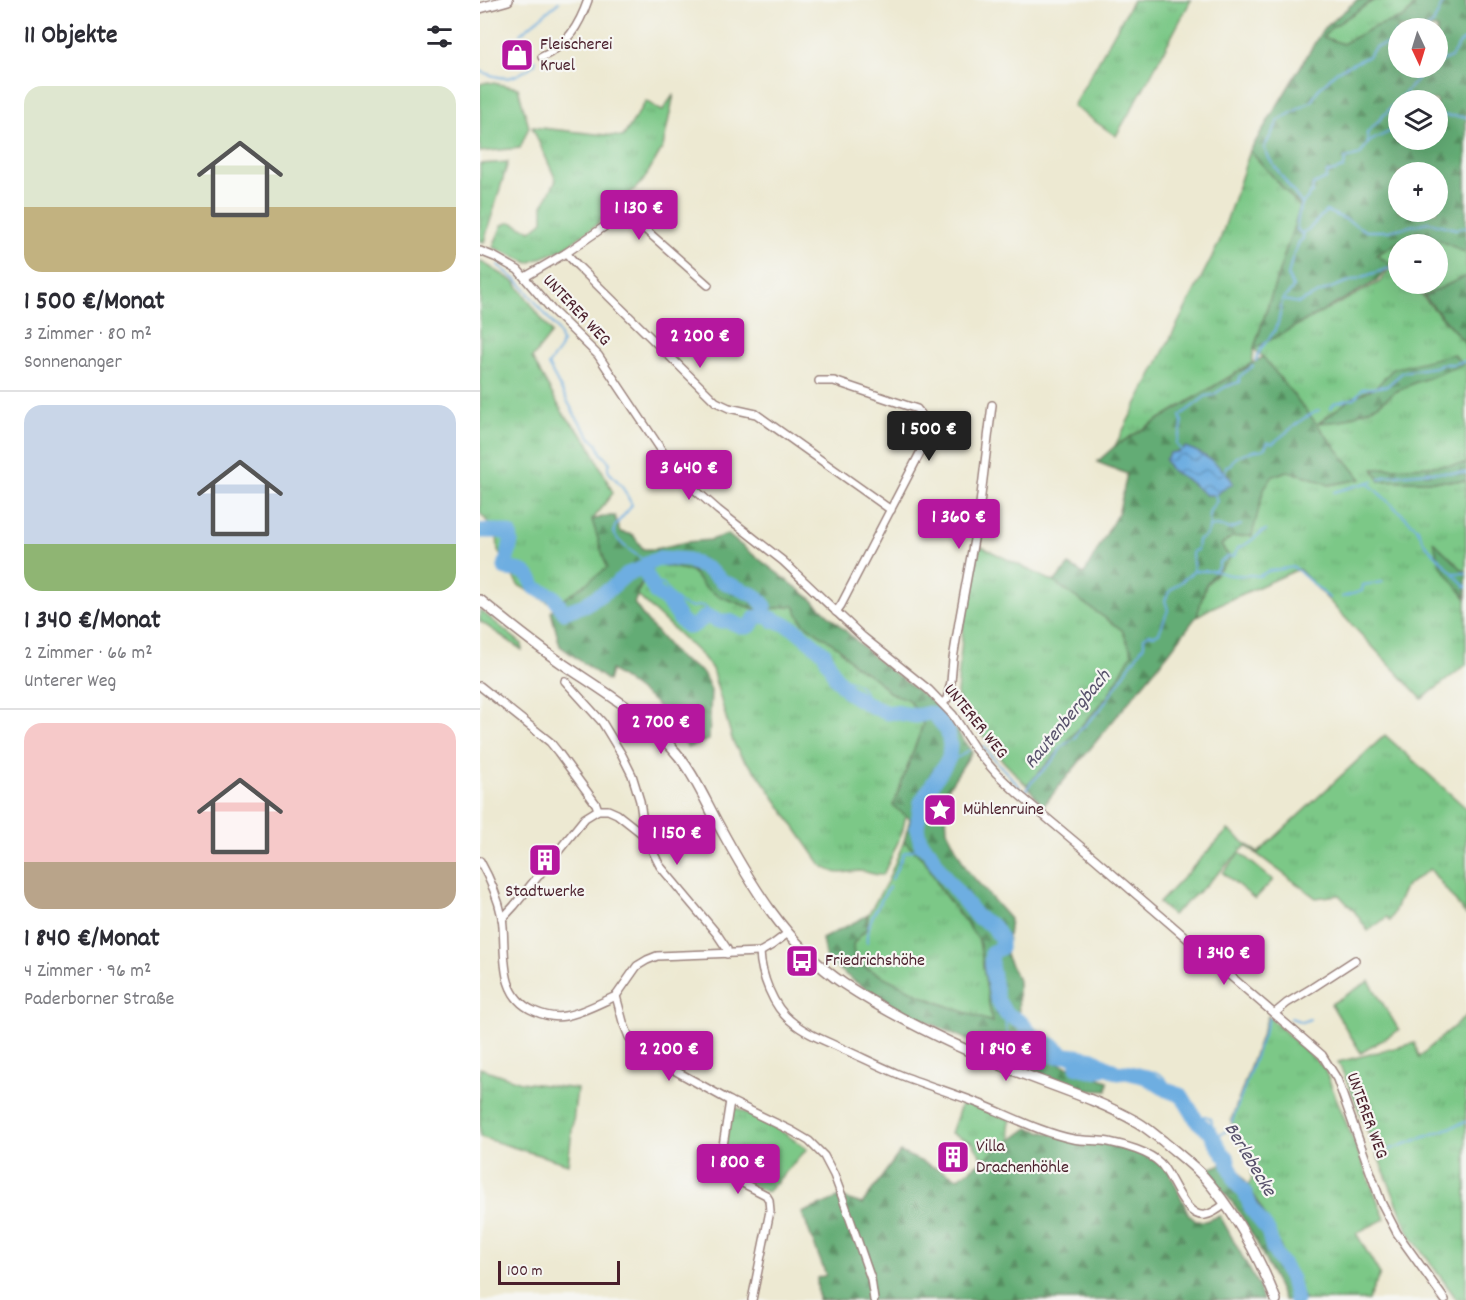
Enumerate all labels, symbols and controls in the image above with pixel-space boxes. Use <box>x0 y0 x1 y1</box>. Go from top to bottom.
text: 11 Objekte <box>24 18 117 55</box>
north arrow <box>1388 18 1448 78</box>
map controls <box>1388 18 1448 294</box>
icon: filters <box>423 20 456 53</box>
place label: Fleischerei Kruel <box>540 33 612 79</box>
shop icon: Fleischerei Kruel <box>499 37 535 73</box>
button: layers <box>1388 90 1448 150</box>
icon: home <box>186 125 294 233</box>
button: + <box>1388 162 1448 222</box>
pin: 1 130 € <box>584 190 694 241</box>
text: 1 130 € <box>615 195 663 223</box>
button: − <box>1388 234 1448 294</box>
street label: UNTERER WEG <box>536 269 616 353</box>
text: 1 500 €/Monat <box>24 284 165 321</box>
pin: 2 200 € <box>645 318 755 369</box>
text: 3 Zimmer · 80 m² <box>24 321 152 349</box>
text: 2 200 € <box>670 323 730 351</box>
text: Sonnenanger <box>24 349 122 377</box>
pin: 1 500 € <box>874 411 984 462</box>
text: 1 500 € <box>901 416 957 444</box>
icon: home <box>186 444 294 552</box>
pin: 3 640 € <box>634 450 744 501</box>
text: 3 640 € <box>660 455 718 483</box>
pin: 1 360 € <box>904 499 1014 550</box>
text: 1 360 € <box>932 504 986 532</box>
text: 1 340 €/Monat <box>24 603 161 640</box>
text: 2 Zimmer · 66 m² <box>24 640 152 668</box>
water label: Rautenbergbach <box>1018 664 1118 776</box>
text: Unterer Weg <box>24 668 116 696</box>
street label: UNTERER WEG <box>937 679 1013 765</box>
pin: 2 700 € <box>606 704 716 755</box>
text: 2 700 € <box>632 709 690 737</box>
icon: home <box>186 762 294 870</box>
place icon: Mühlenruine <box>922 792 958 828</box>
place label: Mühlenruine <box>963 798 1044 823</box>
pin: 1 150 € <box>622 815 732 866</box>
text: 1 150 € <box>652 820 702 848</box>
building icon: Stadtwerke <box>527 842 563 878</box>
place label: Stadtwerke <box>505 880 585 905</box>
text: 1 840 €/Monat <box>24 921 160 958</box>
pin: 1 340 € <box>1169 935 1279 986</box>
text: 1 340 € <box>1198 940 1250 968</box>
bus stop icon: Friedrichshöhe <box>784 943 820 979</box>
place label: Friedrichshöhe <box>825 949 925 974</box>
text: 4 Zimmer · 96 m² <box>24 958 151 986</box>
text: Paderborner Straße <box>24 986 174 1014</box>
pin: 2 200 € <box>614 1031 724 1082</box>
pin: 1 840 € <box>951 1031 1061 1082</box>
text: 2 200 € <box>639 1036 699 1064</box>
text: 1 840 € <box>980 1036 1032 1064</box>
street label: UNTERER WEG <box>1339 1069 1393 1163</box>
water label: Berlebecke <box>1216 1118 1283 1203</box>
place label: Villa Drachenhöhle <box>976 1135 1069 1181</box>
building icon: Villa Drachenhöhle <box>935 1139 971 1175</box>
pin: 1 800 € <box>683 1144 793 1195</box>
text: 1 800 € <box>711 1149 765 1177</box>
scale bar <box>498 1258 620 1286</box>
text: 100 m <box>507 1260 543 1283</box>

